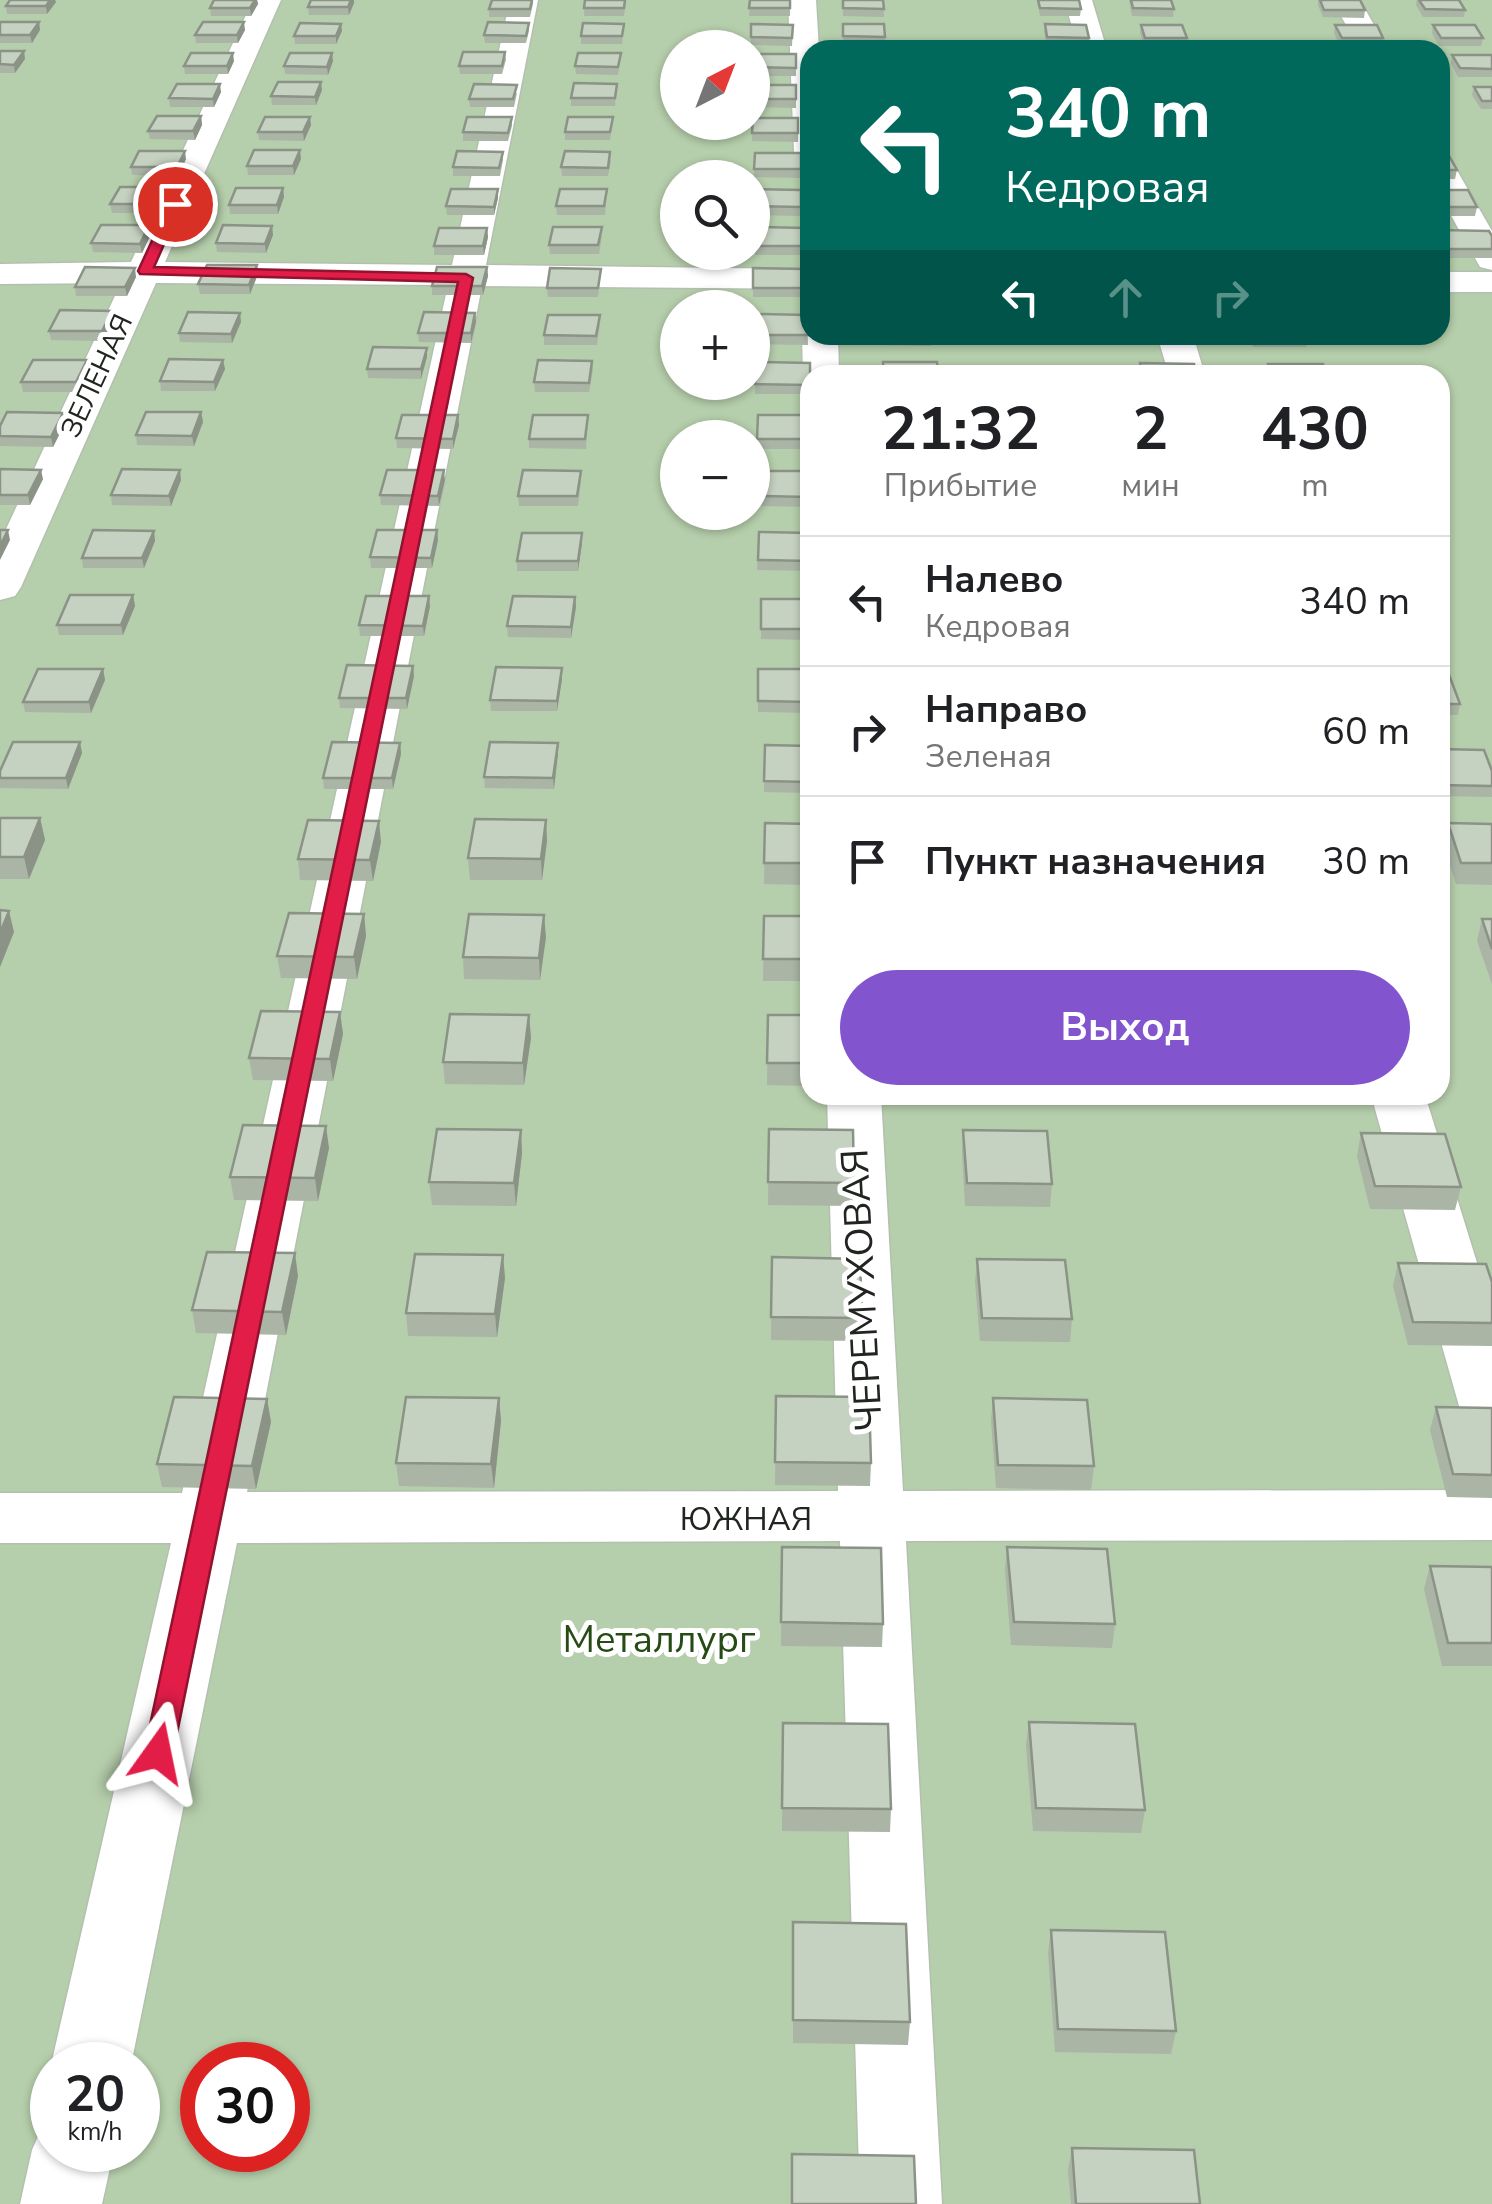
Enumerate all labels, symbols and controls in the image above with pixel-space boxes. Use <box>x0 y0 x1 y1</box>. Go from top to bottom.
north arrow <box>660 30 770 140</box>
map controls <box>660 30 770 530</box>
text: 340 m <box>1005 66 1211 162</box>
icon: left <box>840 80 970 210</box>
text: Кедровая <box>1005 157 1210 218</box>
button: search <box>660 160 770 270</box>
pin <box>133 162 218 247</box>
icon: arrive <box>148 177 203 232</box>
icon: left <box>993 270 1048 325</box>
icon: ahead <box>1098 270 1153 325</box>
icon: right <box>1203 270 1258 325</box>
button: + <box>660 290 770 400</box>
street label: ЗЕЛЕНАЯ <box>52 308 142 444</box>
text: 21:32 <box>881 388 1040 470</box>
text: 2 <box>1132 388 1168 470</box>
text: 430 <box>1261 388 1369 470</box>
button: − <box>660 420 770 530</box>
text: Прибытие <box>884 464 1037 507</box>
text: мин <box>1121 464 1180 507</box>
text: m <box>1301 464 1329 507</box>
text: Налево <box>925 554 1064 605</box>
icon: left <box>840 574 895 629</box>
text: 340 m <box>1299 576 1410 627</box>
text: Кедровая <box>925 605 1071 648</box>
text: Направо <box>925 684 1087 735</box>
icon: right <box>840 704 895 759</box>
text: 60 m <box>1322 706 1410 757</box>
text: Зеленая <box>925 735 1052 778</box>
icon: arrive <box>840 834 895 889</box>
text: Пункт назначения <box>925 836 1266 887</box>
text: 30 m <box>1322 836 1410 887</box>
button: Выход <box>840 970 1410 1085</box>
street label: ЧЕРЕМУХОВАЯ <box>829 1148 895 1432</box>
street label: ЮЖНАЯ <box>680 1498 812 1541</box>
park label: Металлург <box>562 1614 756 1665</box>
position arrow <box>106 1701 210 1805</box>
speed limit sign: 30 <box>180 2042 310 2172</box>
text: 20 <box>65 2060 125 2129</box>
text: km/h <box>67 2115 123 2149</box>

